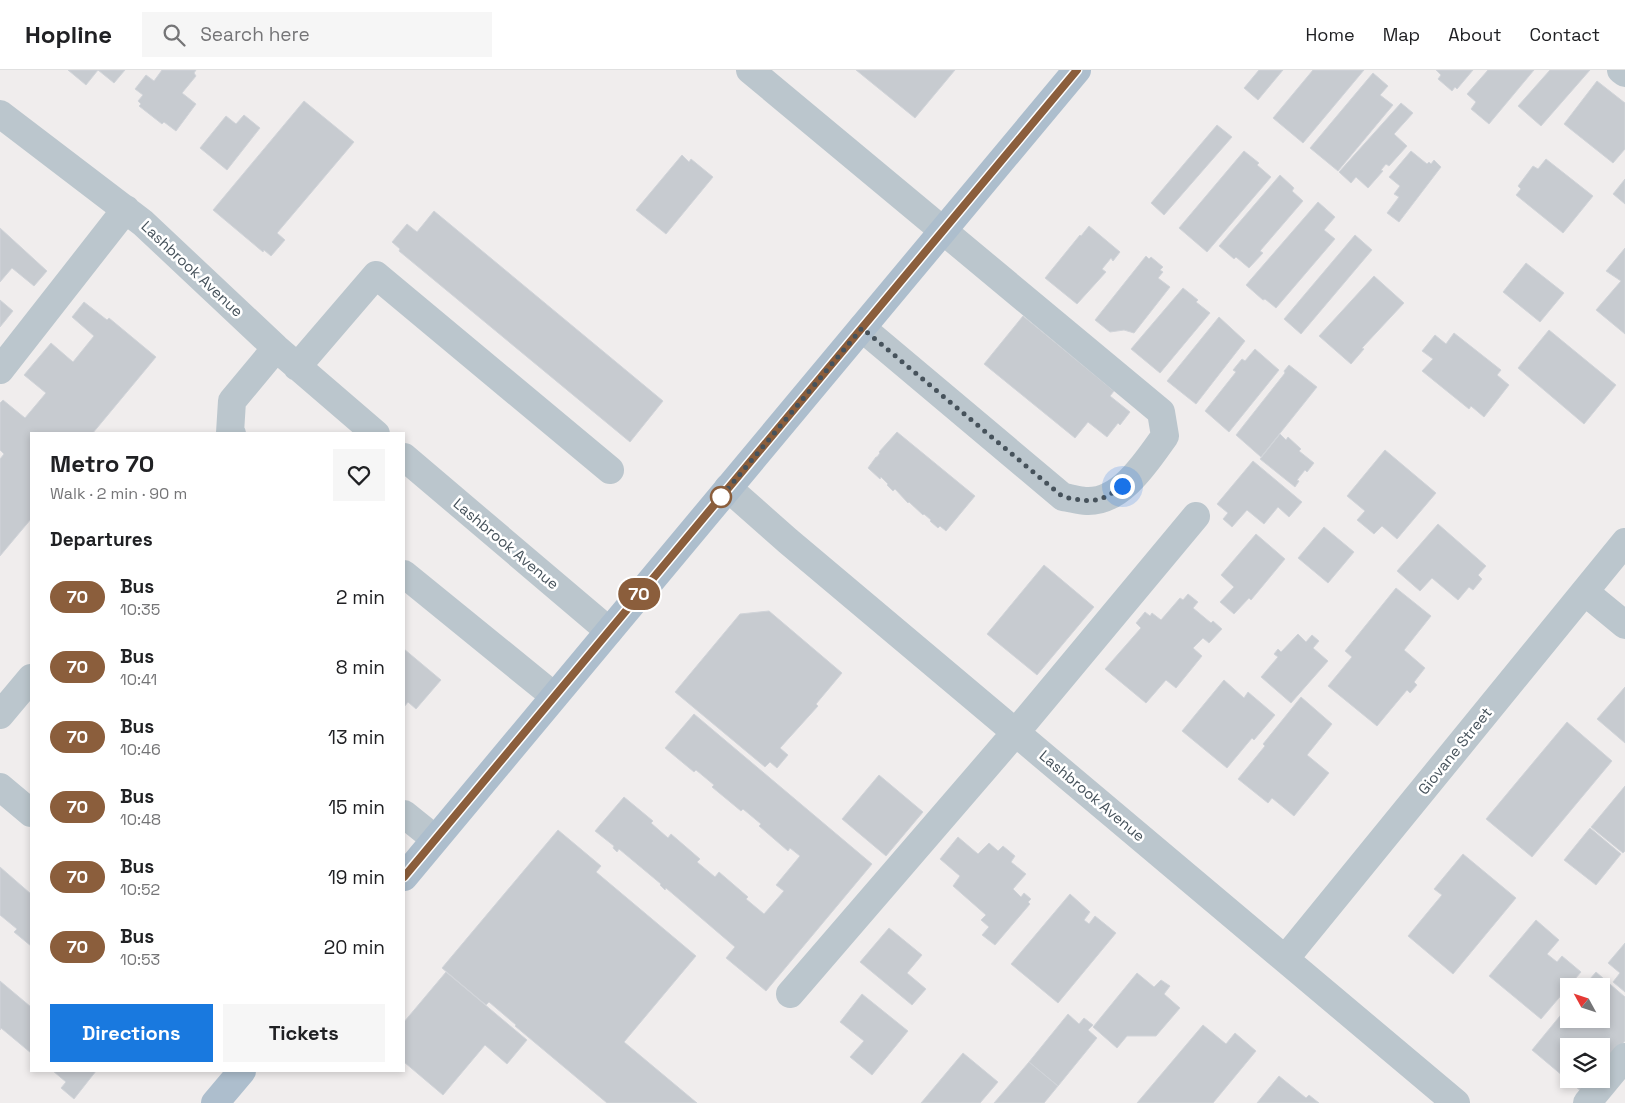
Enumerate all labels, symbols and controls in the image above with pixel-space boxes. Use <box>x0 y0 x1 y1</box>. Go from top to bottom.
search box <box>142 12 492 57</box>
text: Hopline <box>25 19 112 50</box>
icon: search <box>160 21 188 49</box>
text: Search here <box>200 22 310 47</box>
text: Home <box>1306 23 1355 46</box>
text: Map <box>1383 23 1420 46</box>
text: About <box>1448 23 1502 46</box>
text: Contact <box>1530 23 1600 46</box>
street label: Lashbrook Avenue <box>138 217 247 321</box>
text: Metro 70 <box>50 448 154 479</box>
button: heart <box>333 449 385 501</box>
your location <box>1110 474 1135 499</box>
text: Walk · 2 min · 90 m <box>50 483 187 504</box>
unlabelled marker <box>710 486 732 508</box>
street label: Lashbrook Avenue <box>450 494 563 593</box>
text: Departures <box>50 527 153 552</box>
text: Bus <box>120 574 154 599</box>
line badge: 70 <box>616 578 662 610</box>
text: 70 <box>628 582 650 605</box>
text: 70 <box>67 585 88 608</box>
text: 2 min <box>336 585 385 610</box>
text: 10:35 <box>120 599 160 620</box>
text: Bus <box>120 644 154 669</box>
text: 70 <box>67 655 88 678</box>
text: 8 min <box>336 655 385 680</box>
text: 10:41 <box>120 669 157 690</box>
street label: Giovane Street <box>1414 703 1496 798</box>
text: Bus <box>120 714 154 739</box>
text: 70 <box>67 725 88 748</box>
text: 13 min <box>328 725 385 750</box>
text: 10:46 <box>120 739 161 760</box>
street label: Lashbrook Avenue <box>1036 746 1149 845</box>
text: Bus <box>120 784 154 809</box>
text: 70 <box>67 795 88 818</box>
text: 15 min <box>328 795 385 820</box>
text: 10:48 <box>120 809 161 830</box>
text: Bus <box>120 854 154 879</box>
text: 70 <box>67 865 88 888</box>
text: 19 min <box>328 865 385 890</box>
text: 10:52 <box>120 879 160 900</box>
text: Bus <box>120 924 154 949</box>
text: 70 <box>67 935 88 958</box>
text: 20 min <box>324 935 385 960</box>
text: 10:53 <box>120 949 160 970</box>
north arrow <box>1560 978 1610 1028</box>
map controls <box>1560 978 1610 1088</box>
button: Directions <box>50 1004 213 1062</box>
button: Tickets <box>223 1004 385 1062</box>
button: layers <box>1560 1038 1610 1088</box>

